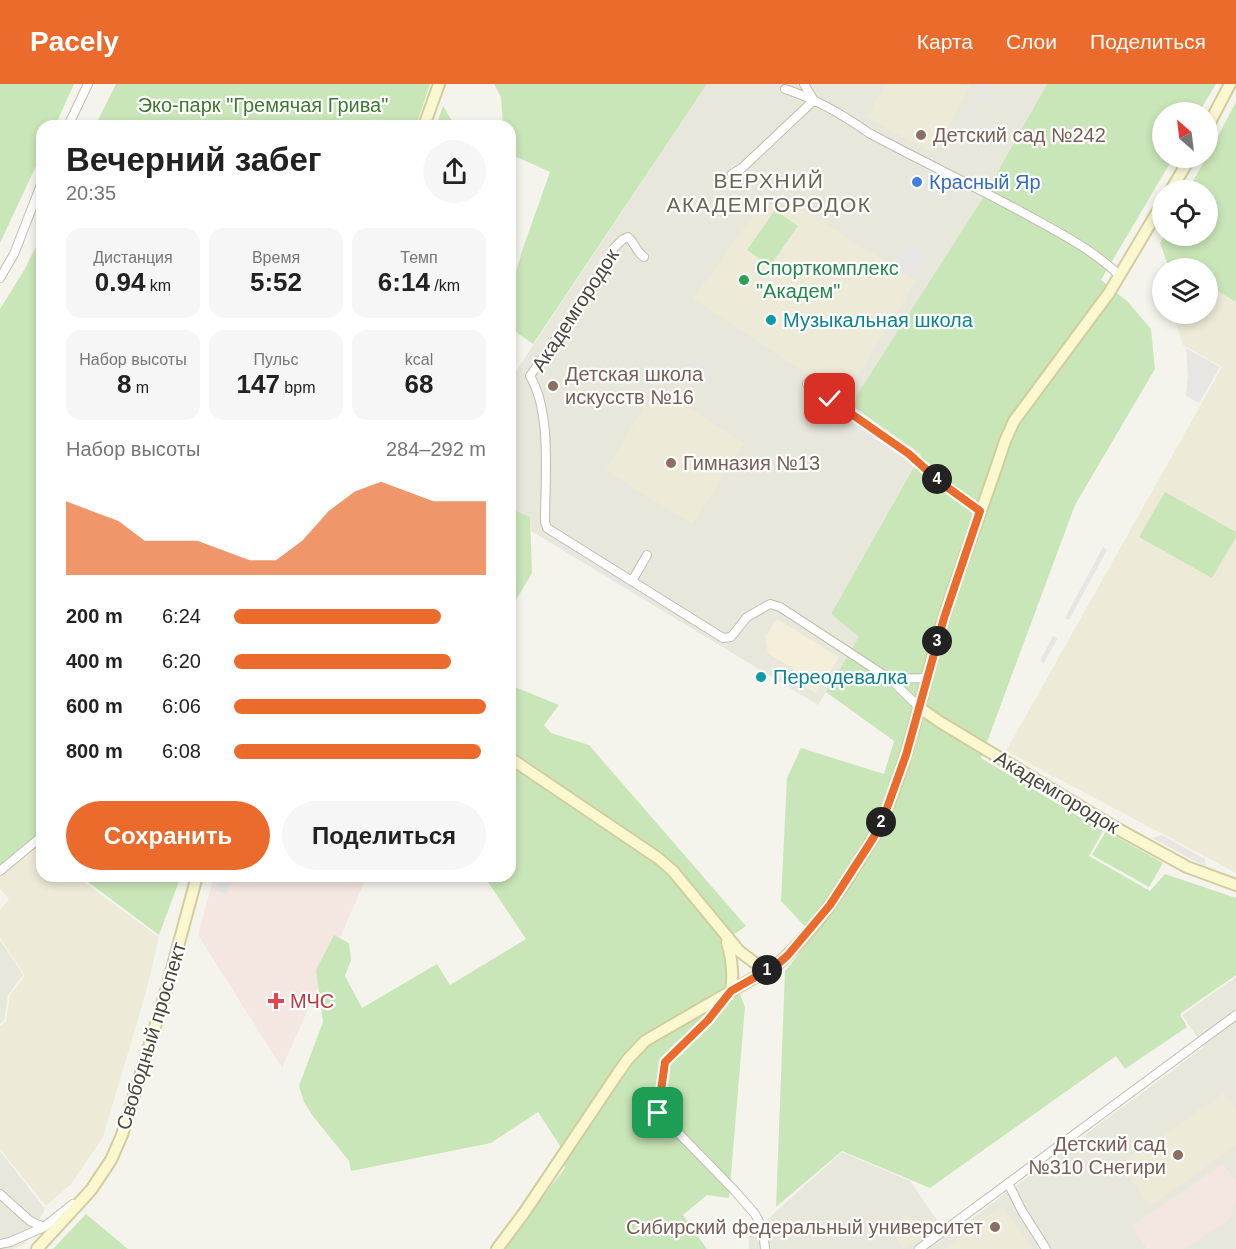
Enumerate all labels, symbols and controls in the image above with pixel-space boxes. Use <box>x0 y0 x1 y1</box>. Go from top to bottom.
text: Pacely <box>30 26 119 57</box>
text: Карта <box>917 30 973 53</box>
text: Слои <box>1006 30 1057 53</box>
text: Поделиться <box>1090 30 1206 53</box>
park label: Эко-парк "Гремячая Грива" <box>138 94 388 116</box>
north arrow <box>1152 102 1218 168</box>
map controls <box>1152 102 1218 324</box>
place label: Детский сад №242 <box>933 124 1106 146</box>
marker: Детский сад №242 <box>914 128 928 142</box>
button: share <box>423 140 486 203</box>
text: Вечерний забег <box>66 141 322 178</box>
district label: ВЕРХНИЙ АКАДЕМГОРОДОК <box>667 169 871 216</box>
place label: Красный Яр <box>929 171 1041 193</box>
marker: Красный Яр <box>910 175 924 189</box>
button: locate <box>1152 180 1218 246</box>
text: 20:35 <box>66 182 116 204</box>
street label: Академгородок <box>527 244 623 375</box>
text: Дистанция <box>93 249 173 266</box>
text: Время <box>252 249 300 266</box>
text: Темп <box>400 249 438 266</box>
place label: Спорткомплекс "Академ" <box>756 257 899 302</box>
button: layers <box>1152 258 1218 324</box>
text: 0.94 <box>95 267 145 297</box>
text: 5:52 <box>250 267 302 297</box>
text: 6:14 <box>378 267 430 297</box>
marker: Спорткомплекс "Академ" <box>737 273 751 287</box>
text: km <box>145 277 171 294</box>
text: /km <box>430 277 460 294</box>
place label: Музыкальная школа <box>783 309 974 331</box>
marker: Музыкальная школа <box>764 313 778 327</box>
text: Набор высоты <box>79 351 187 368</box>
text: Пульс <box>254 351 298 368</box>
text: kcal <box>405 351 433 368</box>
place label: Детская школа искусств №16 <box>565 363 704 408</box>
text: 8 <box>117 369 131 399</box>
text: 147 <box>237 369 280 399</box>
text: 68 <box>405 369 433 399</box>
pin <box>804 373 855 424</box>
text: m <box>131 379 149 396</box>
text: bpm <box>280 379 315 396</box>
marker: Детская школа искусств №16 <box>546 379 560 393</box>
icon: check <box>813 382 846 415</box>
text: Набор высоты <box>66 438 200 460</box>
text: 284–292 m <box>386 438 486 460</box>
place label: Гимназия №13 <box>683 452 820 474</box>
marker: Гимназия №13 <box>664 456 678 470</box>
pin: 4 <box>922 464 952 494</box>
text: 4 <box>933 470 941 487</box>
text: 200 m <box>66 605 123 627</box>
text: 6:24 <box>162 605 201 627</box>
pin: 3 <box>922 626 952 656</box>
text: 3 <box>933 632 941 649</box>
text: 400 m <box>66 650 123 672</box>
text: 6:20 <box>162 650 201 672</box>
place label: Переодевалка <box>773 666 909 688</box>
marker: Переодевалка <box>754 670 768 684</box>
text: 600 m <box>66 695 123 717</box>
text: 6:06 <box>162 695 201 717</box>
text: 800 m <box>66 740 123 762</box>
text: 6:08 <box>162 740 201 762</box>
street label: Академгородок <box>991 746 1124 838</box>
button: Сохранить <box>66 801 270 870</box>
button: Поделиться <box>282 801 486 870</box>
pin: 2 <box>866 807 896 837</box>
text: 2 <box>877 813 885 830</box>
street label: Свободный проспект <box>112 939 190 1133</box>
pin: 1 <box>752 955 782 985</box>
text: 1 <box>763 961 771 978</box>
place label: МЧС <box>290 990 334 1012</box>
marker: МЧС <box>267 992 285 1010</box>
pin <box>632 1087 683 1138</box>
icon: arrive <box>641 1096 674 1129</box>
place label: Детский сад №310 Снегири <box>1028 1133 1166 1178</box>
marker: Детский сад №310 Снегири <box>1171 1148 1185 1162</box>
place label: Сибирский федеральный университет <box>626 1216 983 1238</box>
marker: Сибирский федеральный университет <box>988 1220 1002 1234</box>

